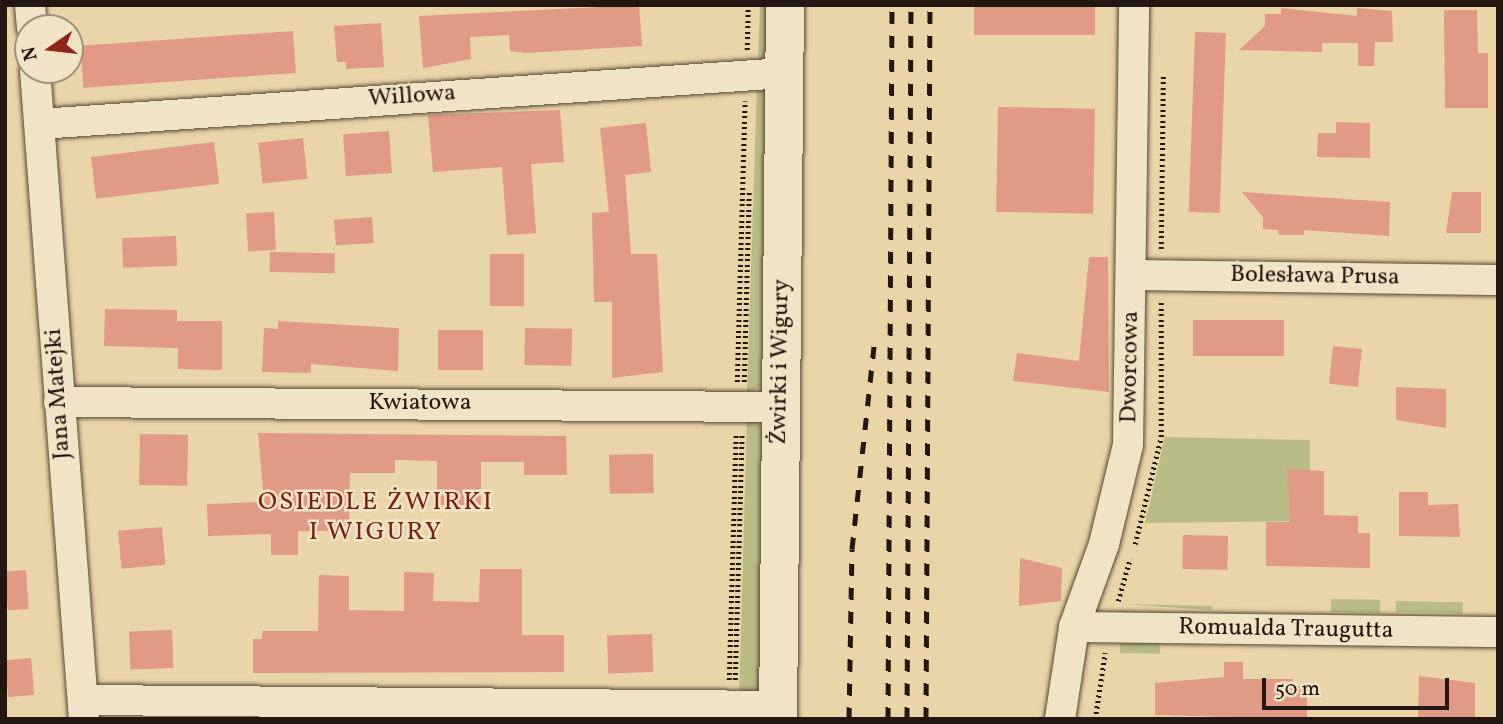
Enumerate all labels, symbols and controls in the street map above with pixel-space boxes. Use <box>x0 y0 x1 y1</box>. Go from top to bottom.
north arrow <box>14 14 84 84</box>
text: N <box>16 44 45 63</box>
street label: Willowa <box>367 80 457 114</box>
street label: Bolesława Prusa <box>1230 261 1400 293</box>
street label: Żwirki i Wigury <box>765 279 797 445</box>
street label: Dworcowa <box>1116 311 1146 423</box>
street label: Jana Matejki <box>40 327 78 461</box>
street label: Kwiatowa <box>368 390 472 418</box>
district label: OSIEDLE ŻWIRKI I WIGURY <box>260 487 492 548</box>
street label: Romualda Traugutta <box>1178 614 1394 646</box>
scale bar <box>1265 664 1452 708</box>
text: 50 m <box>1275 675 1320 704</box>

